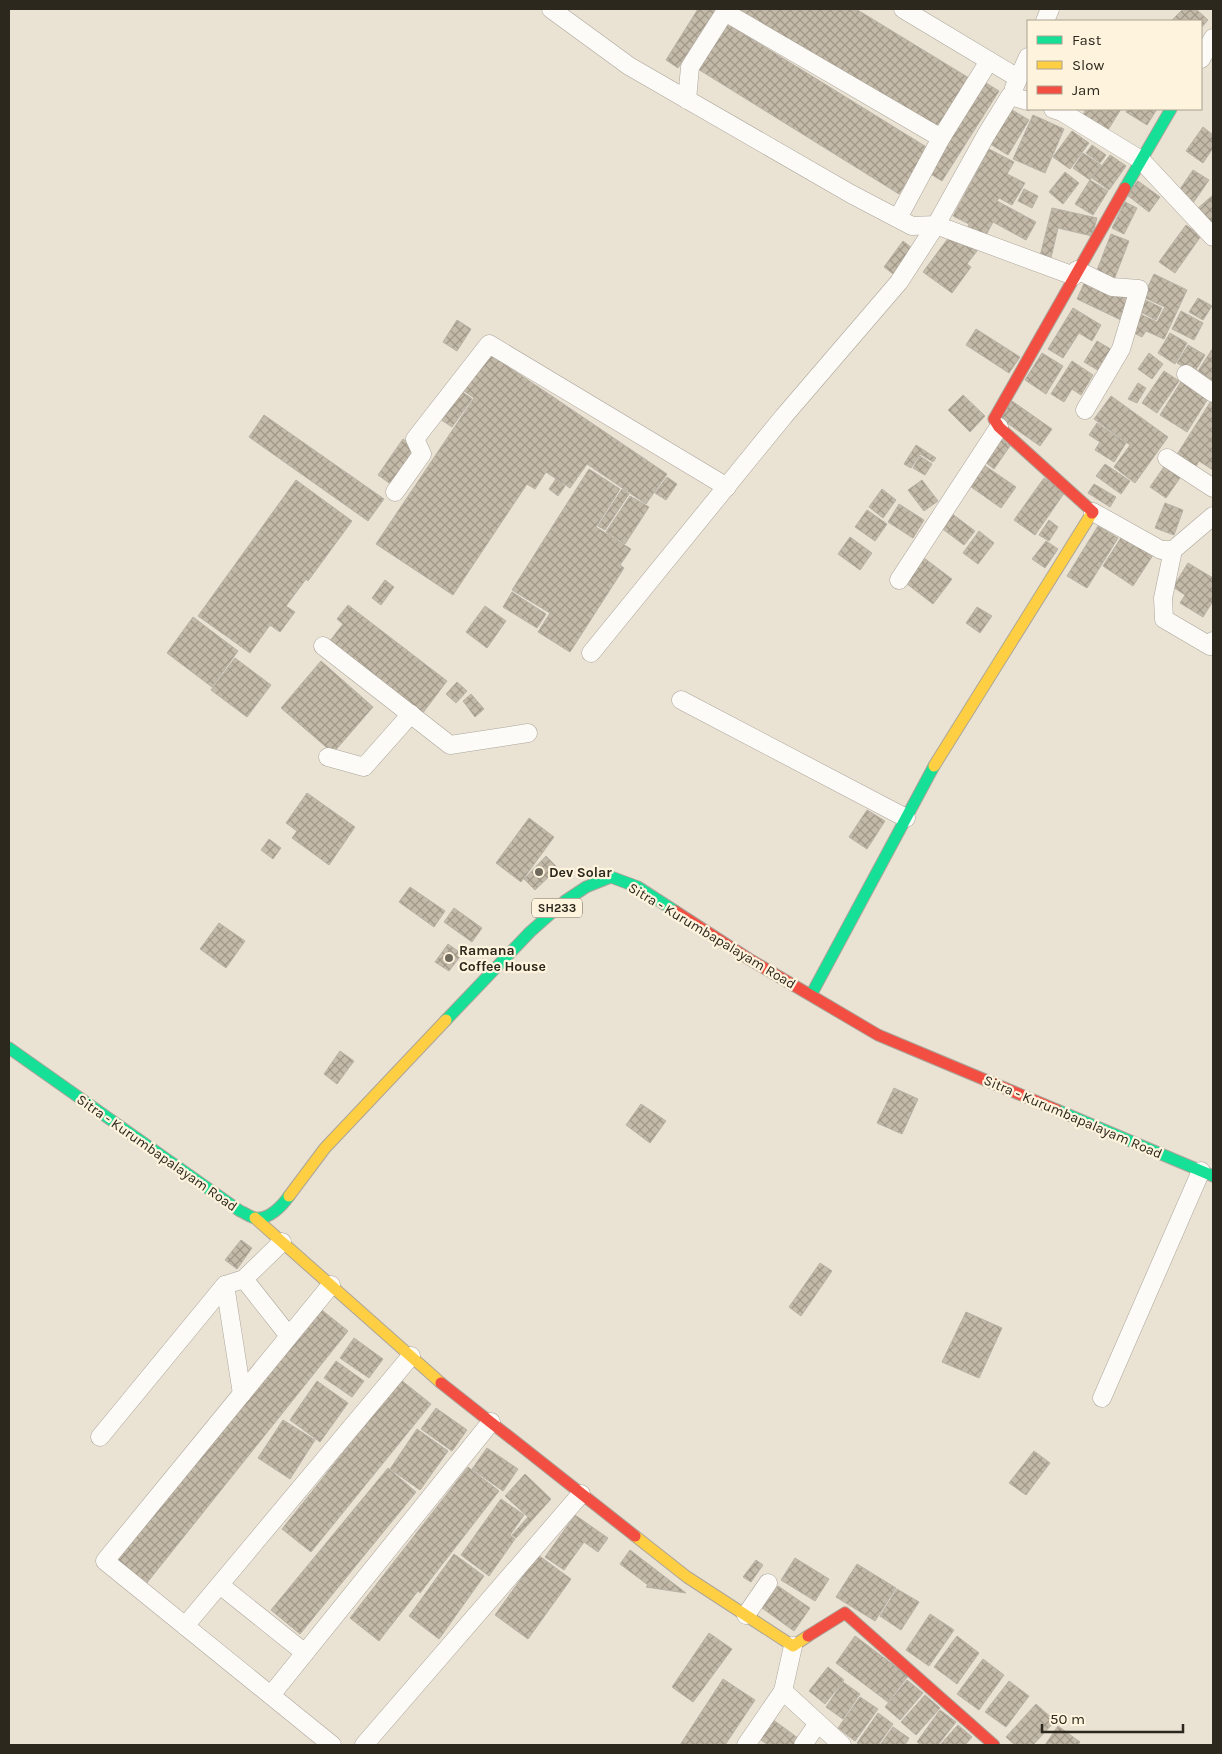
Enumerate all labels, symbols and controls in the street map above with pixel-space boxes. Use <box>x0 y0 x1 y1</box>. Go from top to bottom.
legend <box>1027 20 1202 110</box>
text: Fast <box>1072 31 1102 49</box>
text: Slow <box>1072 56 1104 74</box>
text: Jam <box>1072 81 1100 99</box>
place label: Dev Solar <box>549 864 612 881</box>
marker: Dev Solar <box>533 866 545 878</box>
street label: Sitra - Kurumbapalayam Road <box>625 879 799 993</box>
road number: SH233 <box>532 898 582 918</box>
place label: Ramana Coffee House <box>459 942 546 975</box>
marker: Ramana Coffee House <box>443 952 455 964</box>
street label: Sitra - Kurumbapalayam Road <box>981 1072 1165 1162</box>
street label: Sitra - Kurumbapalayam Road <box>73 1091 241 1215</box>
scale bar <box>1042 1702 1183 1734</box>
text: 50 m <box>1050 1710 1085 1728</box>

